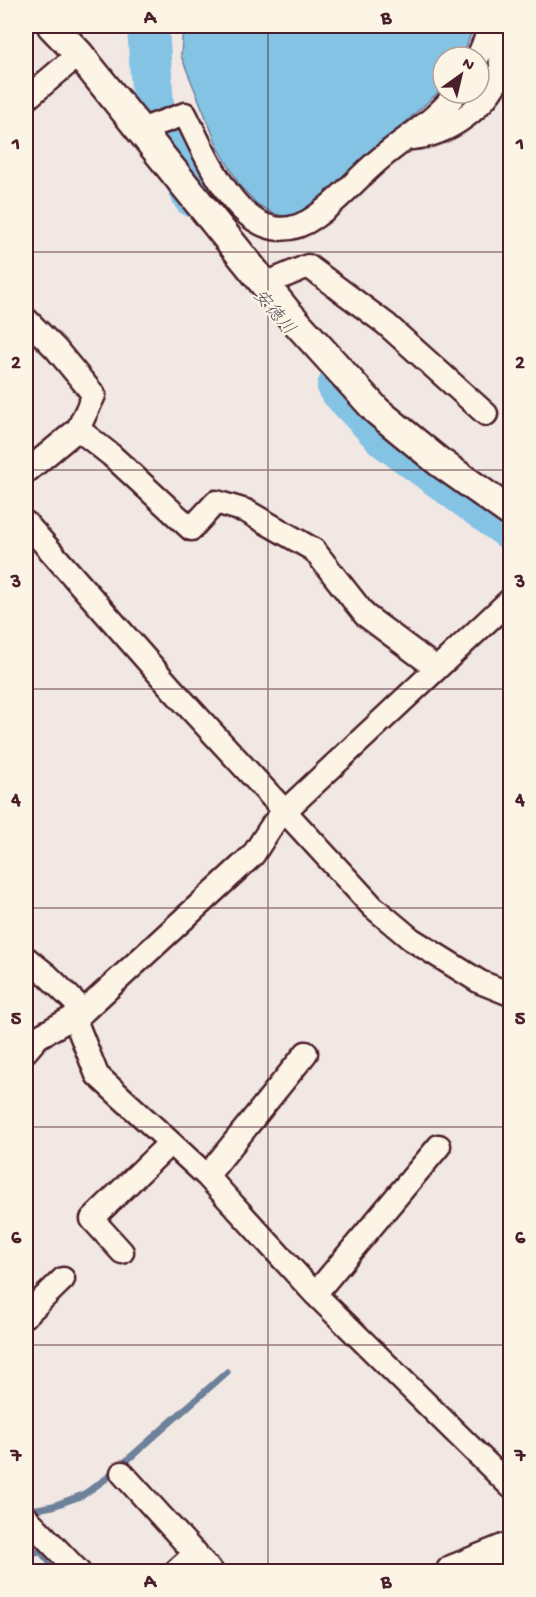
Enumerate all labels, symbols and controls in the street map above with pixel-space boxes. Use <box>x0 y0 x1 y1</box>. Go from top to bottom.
text: A <box>143 8 158 31</box>
text: B <box>380 8 392 31</box>
north arrow <box>431 45 491 105</box>
text: N <box>458 55 478 77</box>
text: 1 <box>11 134 20 157</box>
text: 1 <box>515 134 524 157</box>
water label: 安徳川 <box>247 285 299 340</box>
text: 2 <box>11 353 21 376</box>
text: 2 <box>515 353 525 376</box>
text: 3 <box>10 572 21 595</box>
text: 3 <box>514 572 525 595</box>
text: 4 <box>10 790 21 813</box>
text: 4 <box>514 790 525 813</box>
text: 5 <box>11 1009 22 1032</box>
text: 5 <box>515 1009 526 1032</box>
text: 6 <box>11 1228 22 1251</box>
text: 6 <box>515 1228 526 1251</box>
text: 7 <box>10 1446 23 1469</box>
text: 7 <box>514 1446 527 1469</box>
text: A <box>143 1572 158 1595</box>
text: B <box>380 1572 392 1595</box>

